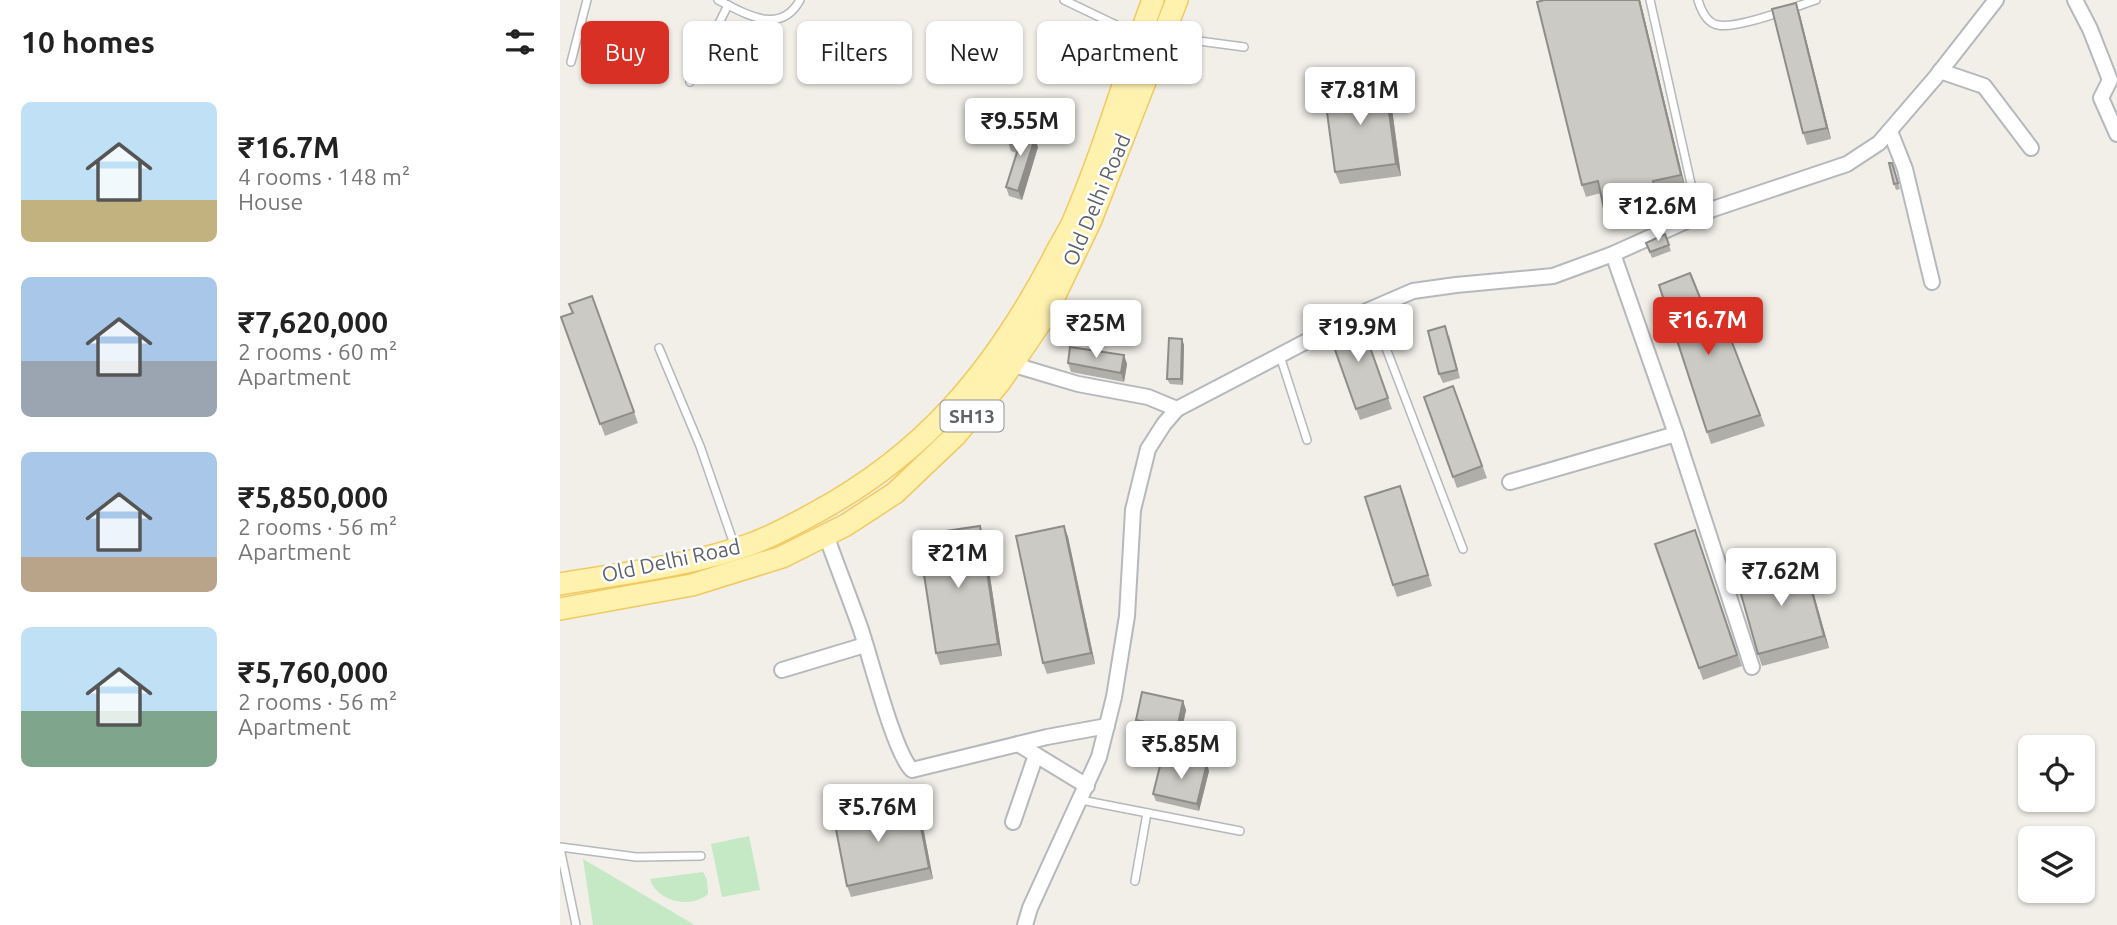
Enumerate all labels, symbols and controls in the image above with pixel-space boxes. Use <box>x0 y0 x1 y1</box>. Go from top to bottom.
chip: Buy <box>581 21 669 84</box>
chip: Rent <box>683 21 783 84</box>
chip: Filters <box>797 21 912 84</box>
chip: New <box>926 21 1023 84</box>
chip: Apartment <box>1037 21 1202 84</box>
icon: filters <box>501 23 539 61</box>
text: 10 homes <box>21 25 155 59</box>
pin: ₹7.81M <box>1303 68 1417 127</box>
text: ₹7.81M <box>1321 77 1399 102</box>
pin: ₹9.55M <box>963 99 1077 158</box>
text: ₹9.55M <box>981 108 1059 133</box>
icon: home <box>77 130 161 214</box>
text: ₹16.7M <box>238 130 340 164</box>
street label: Old Delhi Road <box>1057 130 1135 269</box>
text: 4 rooms · 148 m² <box>238 164 410 189</box>
pin: ₹12.6M <box>1601 184 1715 243</box>
text: House <box>238 189 303 214</box>
text: ₹12.6M <box>1619 193 1697 218</box>
pin: ₹16.7M <box>1651 298 1765 357</box>
pin: ₹25M <box>1055 300 1137 360</box>
pin: ₹19.9M <box>1301 304 1415 364</box>
icon: home <box>77 305 161 389</box>
text: ₹7,620,000 <box>238 305 388 339</box>
text: ₹16.7M <box>1669 307 1747 332</box>
text: ₹25M <box>1066 310 1126 335</box>
text: ₹19.9M <box>1319 314 1397 339</box>
text: 2 rooms · 60 m² <box>238 339 397 364</box>
text: Apartment <box>238 364 351 389</box>
road number: SH13 <box>940 400 1004 432</box>
icon: home <box>77 480 161 564</box>
text: ₹5,850,000 <box>238 480 388 514</box>
text: 2 rooms · 56 m² <box>238 514 397 539</box>
pin: ₹21M <box>917 530 999 590</box>
street label: Old Delhi Road <box>599 534 742 586</box>
text: Apartment <box>238 539 351 564</box>
text: ₹21M <box>928 540 988 565</box>
pin: ₹7.62M <box>1724 548 1838 608</box>
text: ₹7.62M <box>1742 558 1820 583</box>
icon: home <box>77 655 161 739</box>
text: ₹5,760,000 <box>238 655 388 689</box>
text: 2 rooms · 56 m² <box>238 689 397 714</box>
text: Apartment <box>238 714 351 739</box>
pin: ₹5.85M <box>1124 722 1238 781</box>
text: ₹5.85M <box>1142 731 1220 756</box>
map controls <box>2018 735 2095 903</box>
button: locate <box>2018 735 2095 812</box>
pin: ₹5.76M <box>821 784 935 844</box>
text: ₹5.76M <box>839 794 917 819</box>
button: layers <box>2018 826 2095 903</box>

